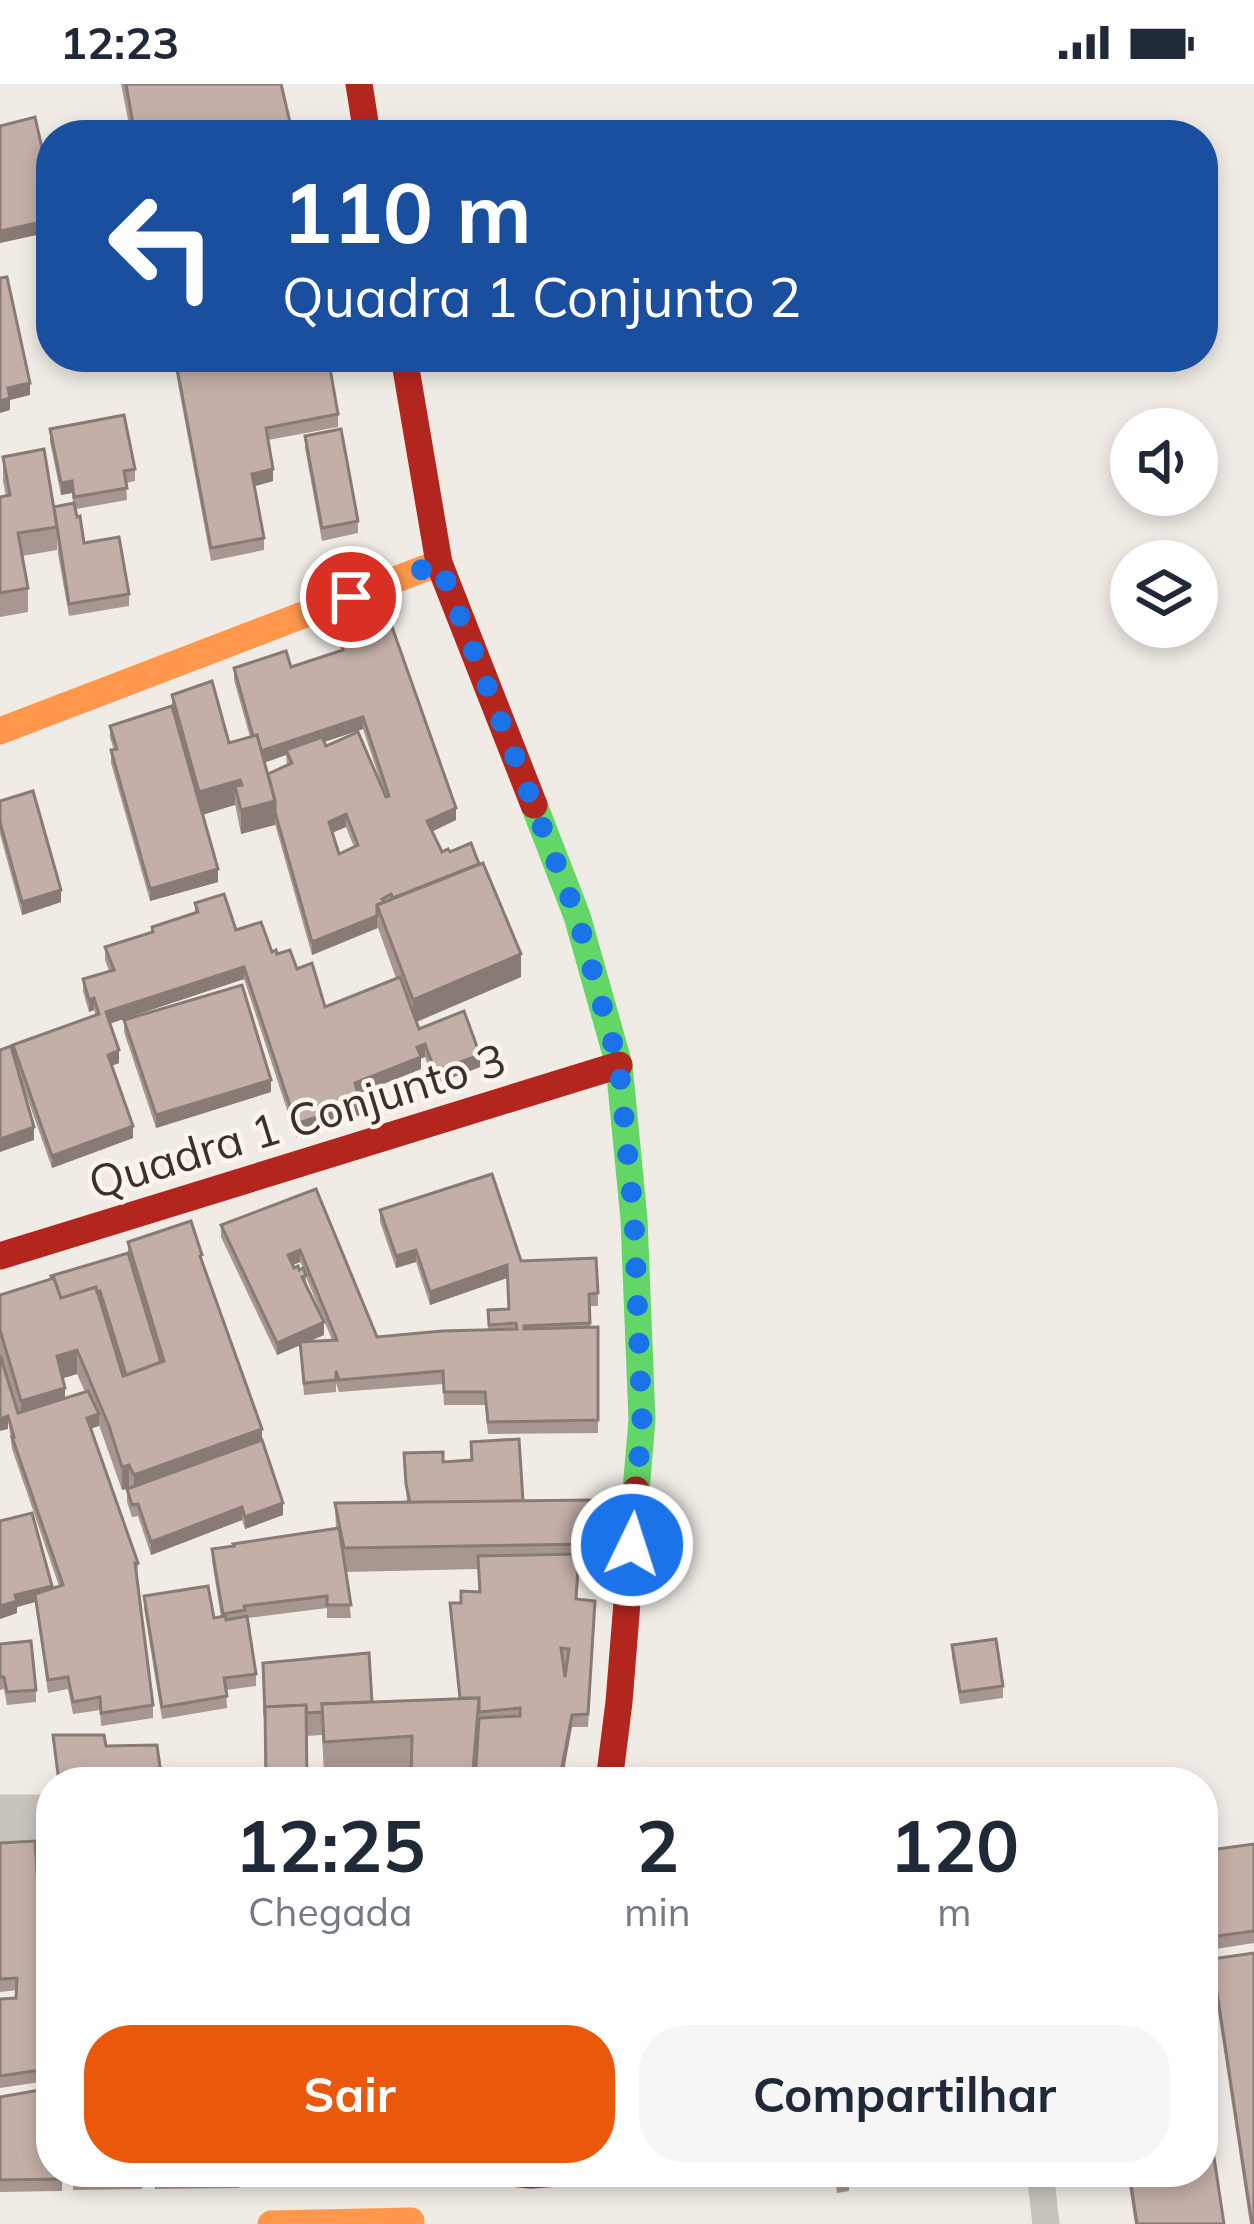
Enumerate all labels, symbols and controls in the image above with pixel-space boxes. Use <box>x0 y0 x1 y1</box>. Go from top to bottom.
text: 12:23 <box>60 14 179 70</box>
text: 110 m <box>282 159 532 264</box>
icon: left <box>84 168 240 324</box>
text: Quadra 1 Conjunto 2 <box>282 263 801 331</box>
map controls <box>1110 408 1218 648</box>
button: sound <box>1110 408 1218 516</box>
button: layers <box>1110 540 1218 648</box>
pin <box>300 546 402 648</box>
icon: arrive <box>318 564 384 630</box>
street label: Quadra 1 Conjunto 3 <box>82 1030 512 1210</box>
position arrow <box>569 1482 695 1608</box>
text: 12:25 <box>235 1800 425 1890</box>
text: 2 <box>636 1800 679 1890</box>
text: 120 <box>890 1800 1019 1890</box>
text: Chegada <box>248 1887 412 1936</box>
text: min <box>624 1887 691 1936</box>
text: m <box>937 1887 971 1936</box>
button: Sair <box>84 2025 615 2163</box>
button: Compartilhar <box>639 2025 1170 2163</box>

